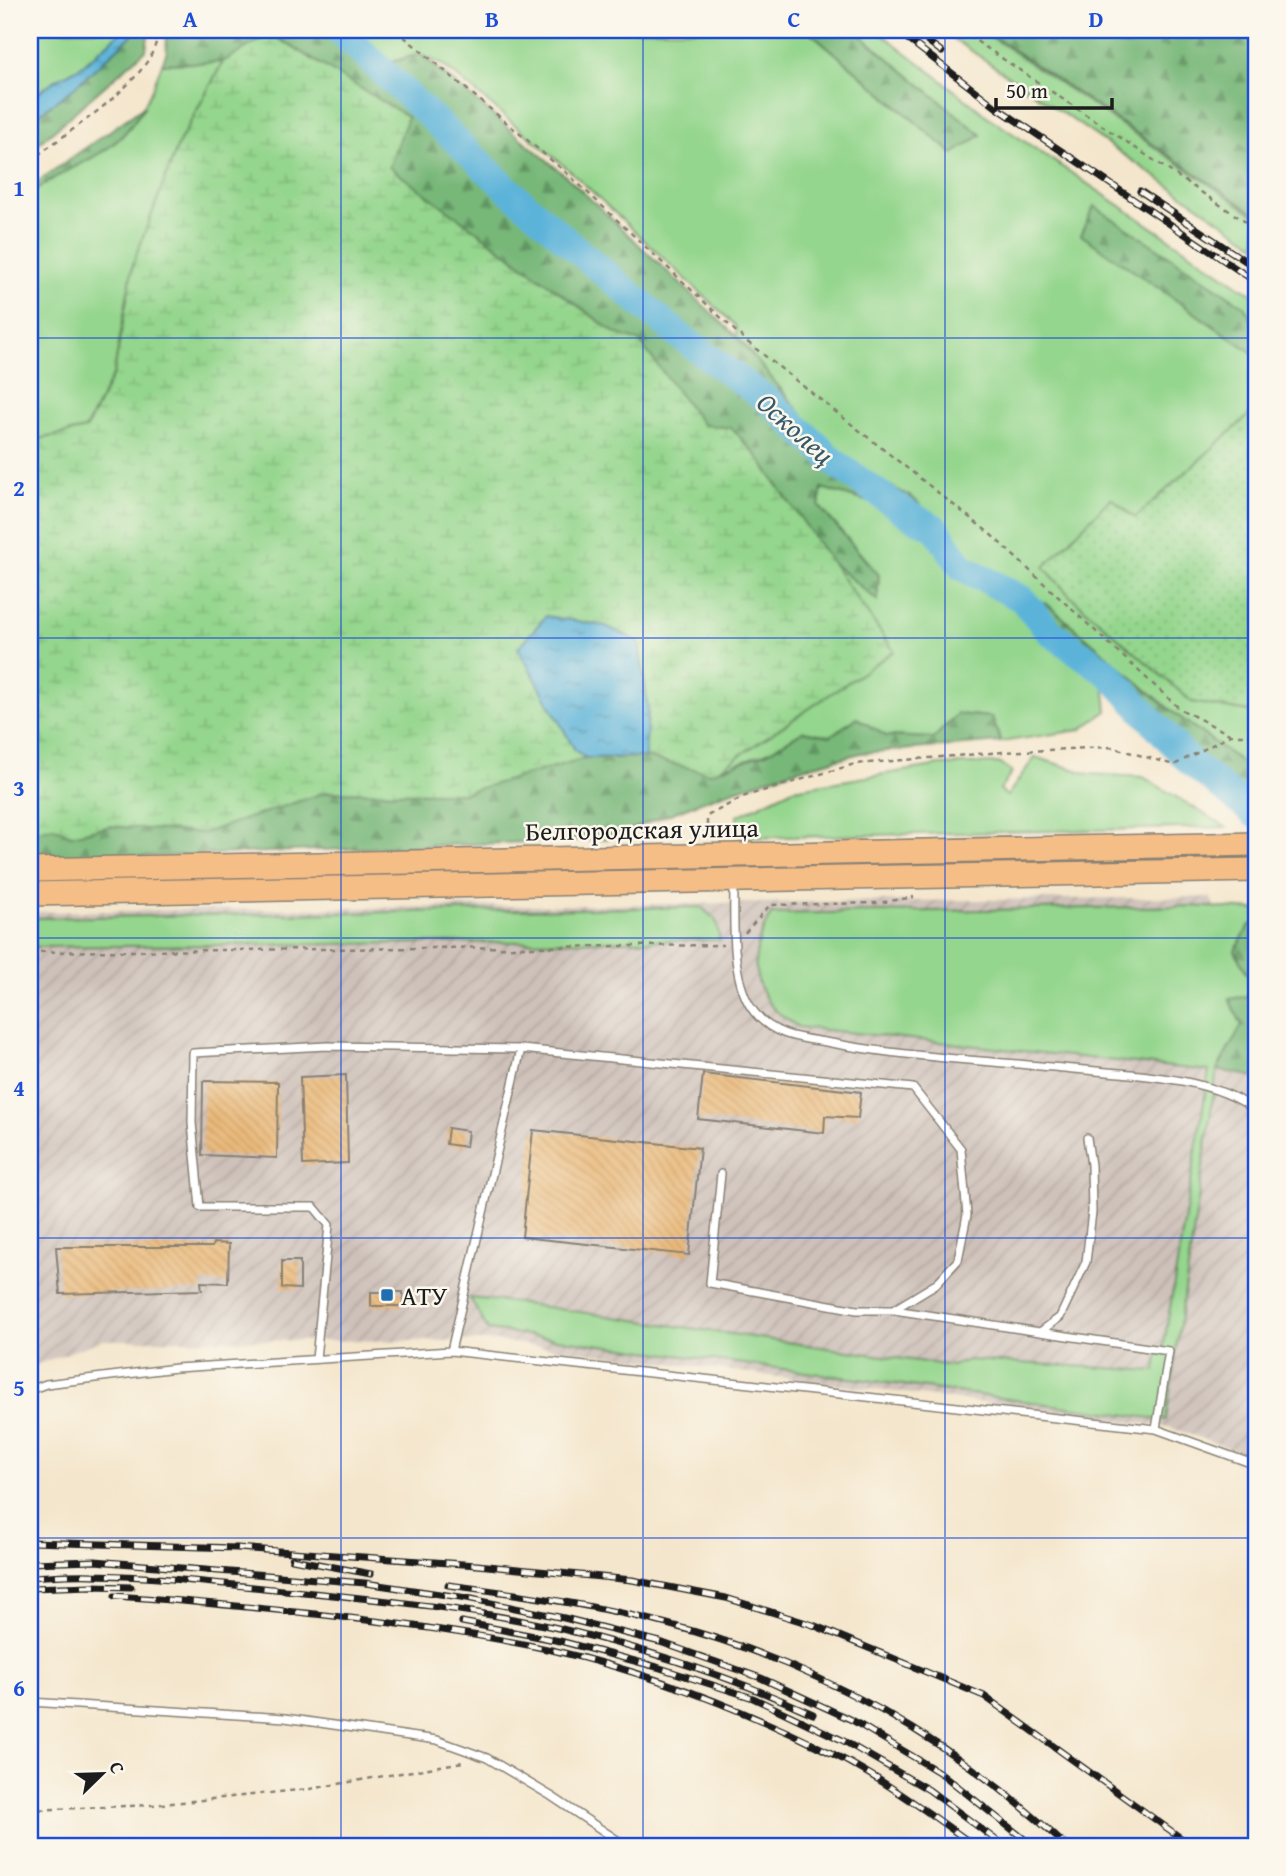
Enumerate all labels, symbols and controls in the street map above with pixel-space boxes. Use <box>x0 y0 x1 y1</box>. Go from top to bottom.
text: A <box>183 2 198 35</box>
text: B <box>485 2 499 35</box>
text: C <box>787 2 801 35</box>
text: D <box>1089 2 1104 35</box>
scale bar <box>996 66 1111 110</box>
text: 50 m <box>1006 75 1048 106</box>
text: 1 <box>13 171 25 204</box>
water label: Осколец <box>748 382 844 474</box>
text: 2 <box>13 471 25 504</box>
text: 3 <box>13 771 25 804</box>
street label: Белгородская улица <box>525 807 760 851</box>
text: 4 <box>13 1071 25 1104</box>
place label: АТУ <box>401 1276 447 1315</box>
marker: АТУ <box>379 1287 395 1303</box>
text: 5 <box>13 1371 25 1404</box>
text: 6 <box>13 1671 25 1704</box>
north arrow <box>66 1740 136 1810</box>
text: С <box>103 1757 133 1778</box>

